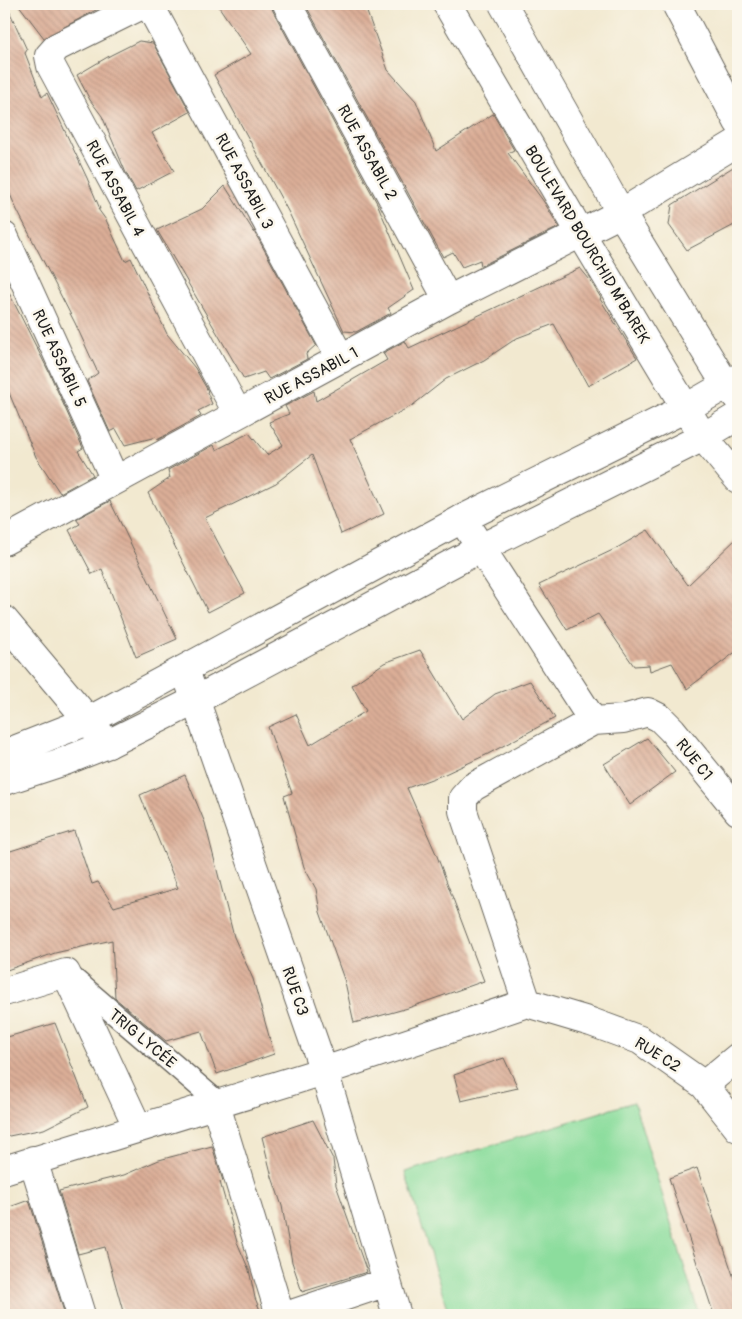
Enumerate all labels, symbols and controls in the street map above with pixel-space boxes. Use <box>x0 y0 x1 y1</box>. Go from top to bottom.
street label: RUE ASSABIL 2 <box>333 101 402 204</box>
street label: RUE ASSABIL 3 <box>210 130 278 233</box>
street label: RUE ASSABIL 4 <box>81 137 149 240</box>
street label: BOULEVARD BOURCHID M'BAREK <box>520 142 654 347</box>
street label: RUE ASSABIL 5 <box>28 306 90 410</box>
street label: RUE ASSABIL 1 <box>261 343 362 409</box>
street label: RUE C1 <box>671 735 717 784</box>
street label: RUE C3 <box>277 964 313 1018</box>
street label: TRIG LYCÉE <box>104 1005 180 1073</box>
street label: RUE C2 <box>631 1033 684 1077</box>

